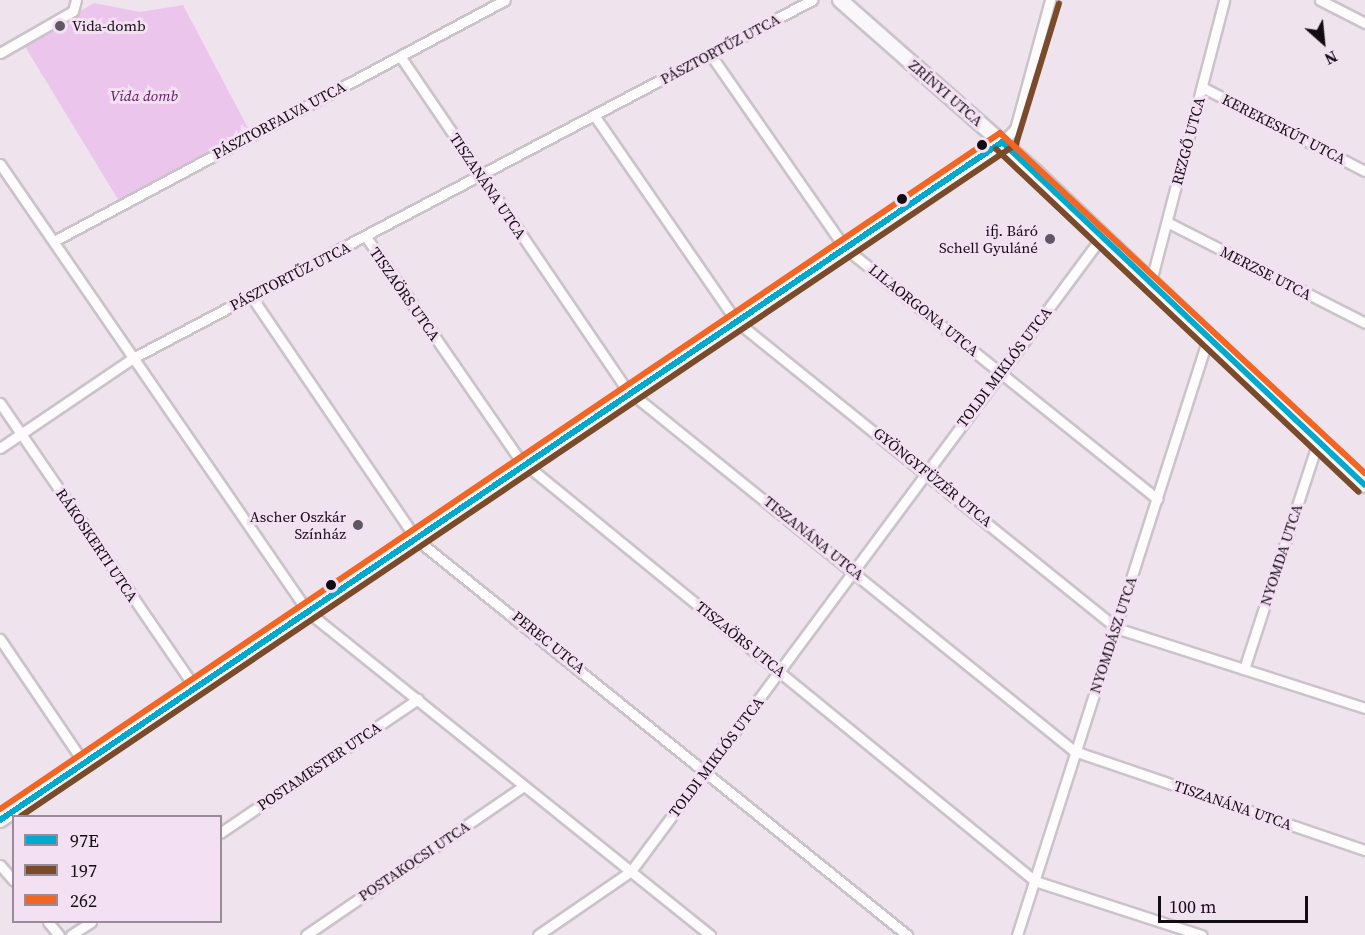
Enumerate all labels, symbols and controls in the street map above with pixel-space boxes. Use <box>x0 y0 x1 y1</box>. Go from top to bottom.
street label: PÁSZTORTŰZ UTCA <box>657 10 783 88</box>
north arrow <box>1293 12 1353 72</box>
place label: Vida-domb <box>72 17 146 35</box>
marker: Vida-domb <box>53 19 67 33</box>
text: N <box>1321 46 1341 70</box>
street label: ZRÍNYI UTCA <box>905 56 987 130</box>
street label: PÁSZTORFALVA UTCA <box>209 77 349 163</box>
park label: Vida domb <box>110 87 178 105</box>
street label: KEREKESKÚT UTCA <box>1219 90 1349 168</box>
street label: REZGŐ UTCA <box>1168 95 1208 187</box>
street label: TISZANÁNA UTCA <box>446 130 530 242</box>
unlabelled marker <box>976 139 988 151</box>
unlabelled marker <box>896 193 908 205</box>
place label: ifj. Báró Schell Gyuláné <box>939 221 1038 256</box>
marker: ifj. Báró Schell Gyuláné <box>1043 232 1057 246</box>
street label: PÁSZTORTŰZ UTCA <box>227 238 353 314</box>
street label: MERZSE UTCA <box>1217 242 1315 304</box>
street label: TISZAÖRS UTCA <box>366 244 444 344</box>
street label: LILAORGONA UTCA <box>866 260 982 360</box>
street label: TOLDI MIKLÓS UTCA <box>953 303 1055 431</box>
street label: GYÖNGYFÜZÉR UTCA <box>870 424 996 530</box>
street label: RÁKOSKERTI UTCA <box>52 485 142 605</box>
street label: TISZANÁNA UTCA <box>760 492 868 584</box>
street label: NYOMDA UTCA <box>1256 502 1306 608</box>
place label: Ascher Oszkár Színház <box>250 507 346 542</box>
marker: Ascher Oszkár Színház <box>351 518 365 532</box>
street label: NYOMDÁSZ UTCA <box>1086 574 1140 696</box>
unlabelled marker <box>325 579 337 591</box>
street label: TISZAÖRS UTCA <box>693 597 789 681</box>
street label: PEREC UTCA <box>509 607 589 677</box>
street label: TOLDI MIKLÓS UTCA <box>665 693 767 821</box>
street label: POSTAMESTER UTCA <box>254 718 384 814</box>
street label: TISZANÁNA UTCA <box>1172 776 1294 834</box>
legend <box>12 815 222 923</box>
street label: POSTAKOCSI UTCA <box>355 817 473 905</box>
text: 97E <box>70 828 99 853</box>
text: 197 <box>70 858 97 883</box>
scale bar <box>1161 884 1311 922</box>
text: 262 <box>70 888 97 913</box>
text: 100 m <box>1169 894 1216 919</box>

